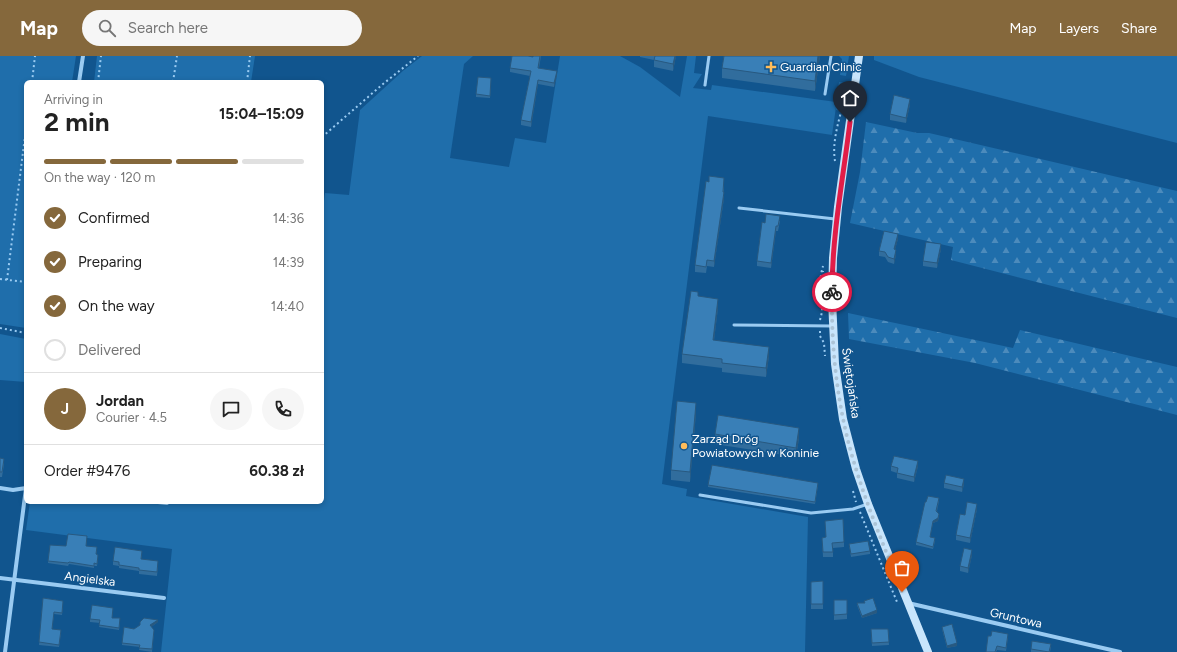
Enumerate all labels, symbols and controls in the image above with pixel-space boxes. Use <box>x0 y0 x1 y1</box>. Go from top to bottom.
search box <box>82 10 362 46</box>
text: Map <box>20 17 58 40</box>
icon: search <box>96 17 118 39</box>
text: Search here <box>128 19 208 37</box>
text: Map <box>1009 20 1037 37</box>
text: Layers <box>1059 20 1099 37</box>
text: Share <box>1121 20 1157 37</box>
place label: Guardian Clinic <box>780 60 862 74</box>
marker: Guardian Clinic <box>765 61 777 73</box>
pin <box>833 81 867 122</box>
icon: home <box>839 87 861 109</box>
text: Arriving in <box>44 92 103 107</box>
text: 15:04–15:09 <box>219 105 304 123</box>
text: 2 min <box>44 106 110 138</box>
text: On the way · 120 m <box>44 170 155 185</box>
icon: check <box>44 207 66 229</box>
text: Confirmed <box>78 209 150 227</box>
text: 14:36 <box>273 211 304 226</box>
icon: check <box>44 251 66 273</box>
text: Preparing <box>78 253 142 271</box>
text: 14:39 <box>273 255 304 270</box>
courier <box>812 272 852 312</box>
icon: bike <box>821 281 843 303</box>
icon: check <box>44 295 66 317</box>
text: On the way <box>78 297 155 315</box>
text: 14:40 <box>271 299 304 314</box>
text: Delivered <box>78 341 141 359</box>
street label: Świętojańska <box>839 347 863 419</box>
button: chat <box>210 388 252 430</box>
button: phone <box>262 388 304 430</box>
text: Jordan <box>96 392 144 410</box>
text: J <box>61 400 69 418</box>
text: Courier · 4.5 <box>96 410 167 425</box>
place label: Zarząd Dróg Powiatowych w Koninie <box>692 432 819 460</box>
marker: Zarząd Dróg Powiatowych w Koninie <box>679 441 689 451</box>
text: Order #9476 <box>44 462 130 480</box>
text: 60.38 zł <box>249 462 304 480</box>
pin <box>885 551 919 592</box>
icon: bag <box>891 557 913 579</box>
street label: Angielska <box>64 569 116 589</box>
street label: Gruntowa <box>988 605 1044 631</box>

